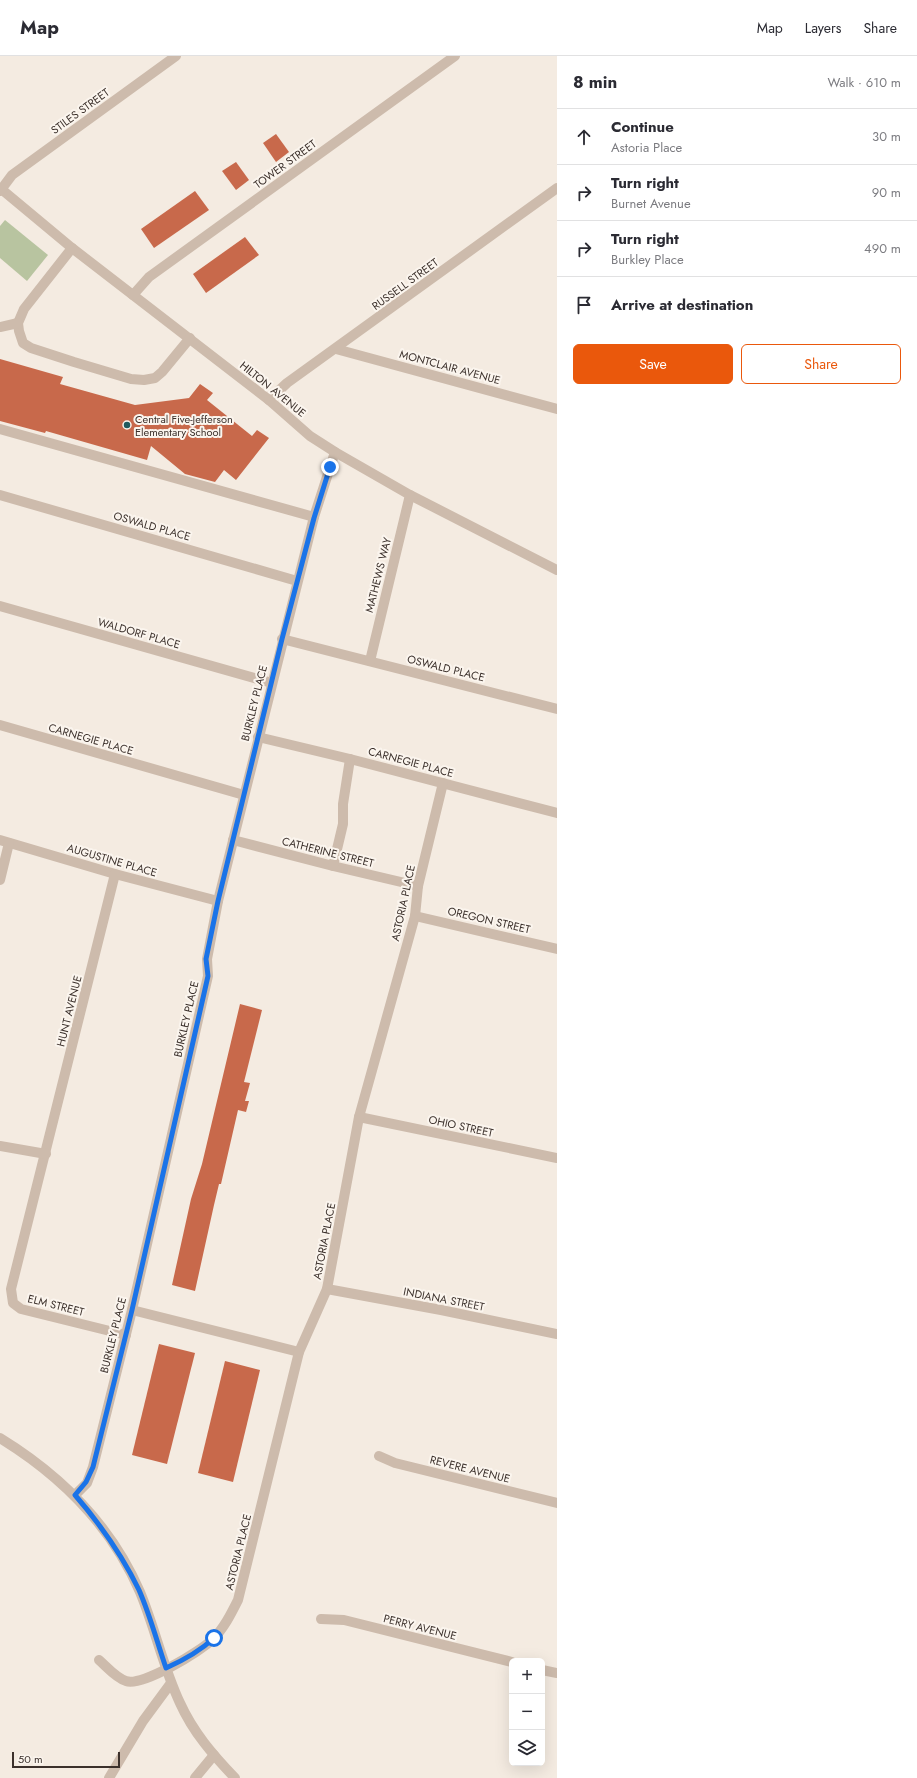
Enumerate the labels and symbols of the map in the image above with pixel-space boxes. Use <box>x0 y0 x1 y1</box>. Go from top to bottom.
street label: STILES STREET <box>48 84 112 138</box>
street label: TOWER STREET <box>250 136 320 192</box>
street label: RUSSELL STREET <box>368 254 442 314</box>
street label: MONTCLAIR AVENUE <box>398 346 502 388</box>
street label: HILTON AVENUE <box>237 357 309 421</box>
place label: Central Five-Jefferson Elementary School <box>135 411 233 440</box>
marker: Central Five-Jefferson Elementary School <box>122 420 132 430</box>
route end <box>321 458 339 476</box>
street label: OSWALD PLACE <box>112 507 192 545</box>
street label: MATHEWS WAY <box>361 535 395 614</box>
street label: WALDORF PLACE <box>96 614 182 652</box>
street label: OSWALD PLACE <box>406 651 486 685</box>
street label: BURKLEY PLACE <box>237 663 271 743</box>
street label: CARNEGIE PLACE <box>47 719 135 759</box>
street label: CARNEGIE PLACE <box>367 743 455 781</box>
street label: CATHERINE STREET <box>280 833 376 871</box>
street label: AUGUSTINE PLACE <box>65 839 159 881</box>
street label: ASTORIA PLACE <box>387 863 419 943</box>
street label: OREGON STREET <box>446 903 532 937</box>
street label: HUNT AVENUE <box>52 974 86 1048</box>
street label: BURKLEY PLACE <box>169 979 203 1059</box>
street label: OHIO STREET <box>427 1111 495 1141</box>
street label: ASTORIA PLACE <box>309 1201 339 1281</box>
street label: INDIANA STREET <box>402 1283 486 1315</box>
street label: ELM STREET <box>26 1290 86 1320</box>
street label: BURKLEY PLACE <box>96 1295 130 1375</box>
street label: REVERE AVENUE <box>428 1451 512 1487</box>
street label: ASTORIA PLACE <box>221 1512 255 1592</box>
street label: PERRY AVENUE <box>382 1610 458 1644</box>
route start <box>205 1629 223 1647</box>
scale bar <box>12 1750 120 1769</box>

